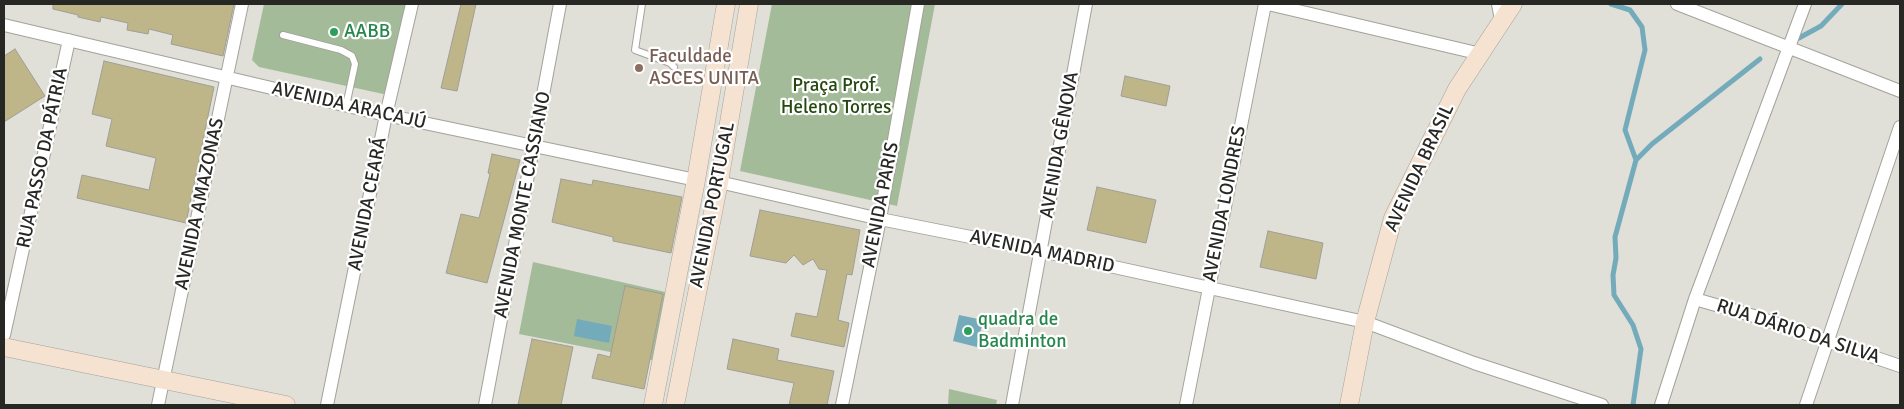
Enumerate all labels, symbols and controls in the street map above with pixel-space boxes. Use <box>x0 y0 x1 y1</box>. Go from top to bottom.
place label: AABB <box>344 21 390 43</box>
marker: AABB <box>328 26 340 38</box>
place label: Faculdade ASCES UNITA <box>649 46 759 90</box>
marker: Faculdade ASCES UNITA <box>633 62 645 74</box>
street label: RUA PASSO DA PÁTRIA <box>13 66 73 250</box>
street label: AVENIDA GÊNOVA <box>1036 70 1084 220</box>
park label: Praça Prof. Heleno Torres <box>781 75 891 119</box>
street label: AVENIDA ARACAJÚ <box>270 77 428 135</box>
street label: AVENIDA MONTE CASSIANO <box>490 90 556 320</box>
street label: AVENIDA BRASIL <box>1380 100 1460 236</box>
street label: AVENIDA AMAZONAS <box>171 116 229 292</box>
street label: AVENIDA PORTUGAL <box>686 120 740 290</box>
street label: AVENIDA LONDRES <box>1199 124 1251 284</box>
street label: AVENIDA CEARÁ <box>344 135 392 273</box>
street label: AVENIDA PARIS <box>858 140 904 270</box>
street label: AVENIDA MADRID <box>968 226 1116 278</box>
street label: RUA DÁRIO DA SILVA <box>1713 295 1883 369</box>
place label: quadra de Badminton <box>978 309 1066 353</box>
marker: quadra de Badminton <box>962 325 974 337</box>

